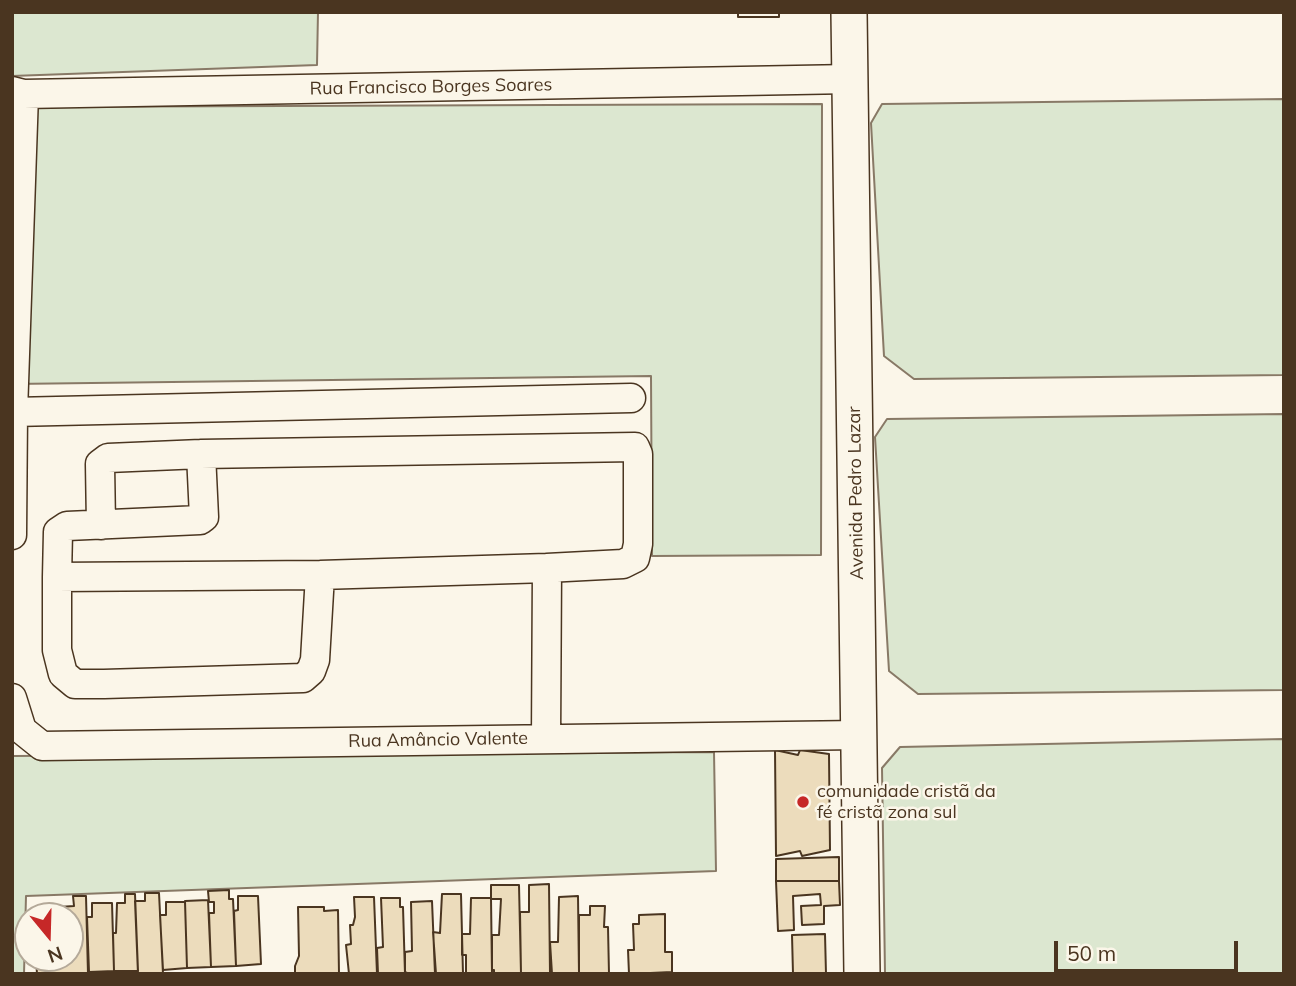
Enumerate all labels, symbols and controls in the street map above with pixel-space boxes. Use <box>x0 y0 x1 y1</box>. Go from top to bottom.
street label: Rua Francisco Borges Soares <box>310 74 552 100</box>
street label: Avenida Pedro Lazar <box>844 406 868 580</box>
street label: Rua Amâncio Valente <box>348 728 528 752</box>
place label: comunidade cristã da fé cristã zona sul <box>817 781 996 824</box>
marker: comunidade cristã da fé cristã zona sul <box>795 794 811 810</box>
north arrow <box>14 902 84 972</box>
scale bar <box>1058 926 1242 970</box>
text: 50 m <box>1067 940 1116 966</box>
text: N <box>44 941 66 969</box>

